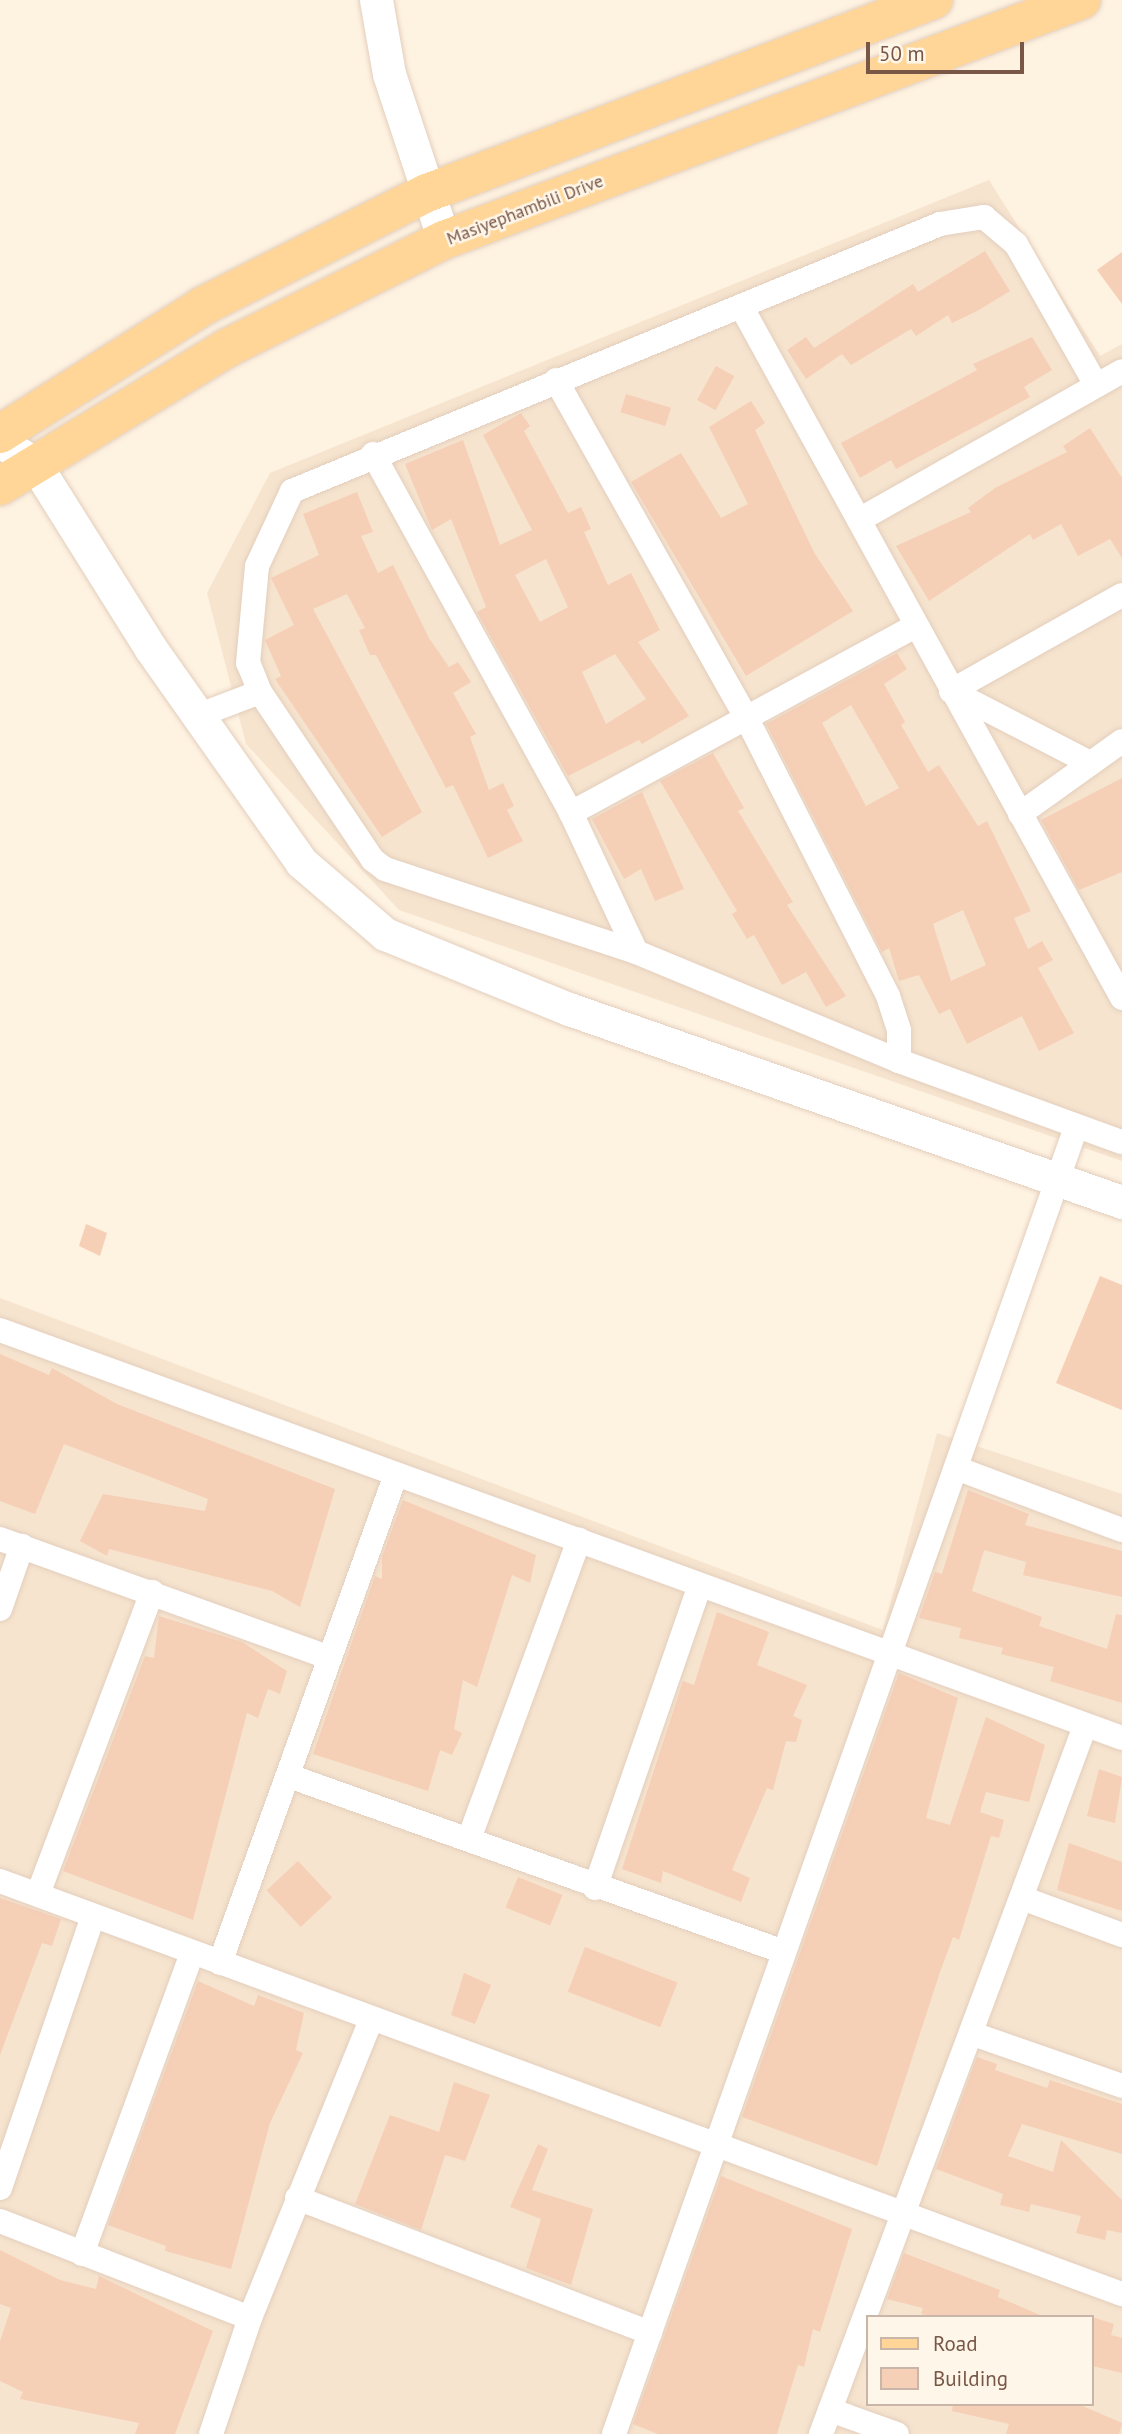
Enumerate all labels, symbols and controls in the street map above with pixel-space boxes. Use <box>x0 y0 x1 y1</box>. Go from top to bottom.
scale bar <box>870 28 1028 72</box>
text: 50 m <box>879 40 925 67</box>
street label: Masiyephambili Drive <box>444 170 606 250</box>
legend <box>866 2315 1094 2406</box>
text: Road <box>933 2330 977 2357</box>
text: Building <box>933 2365 1008 2392</box>

